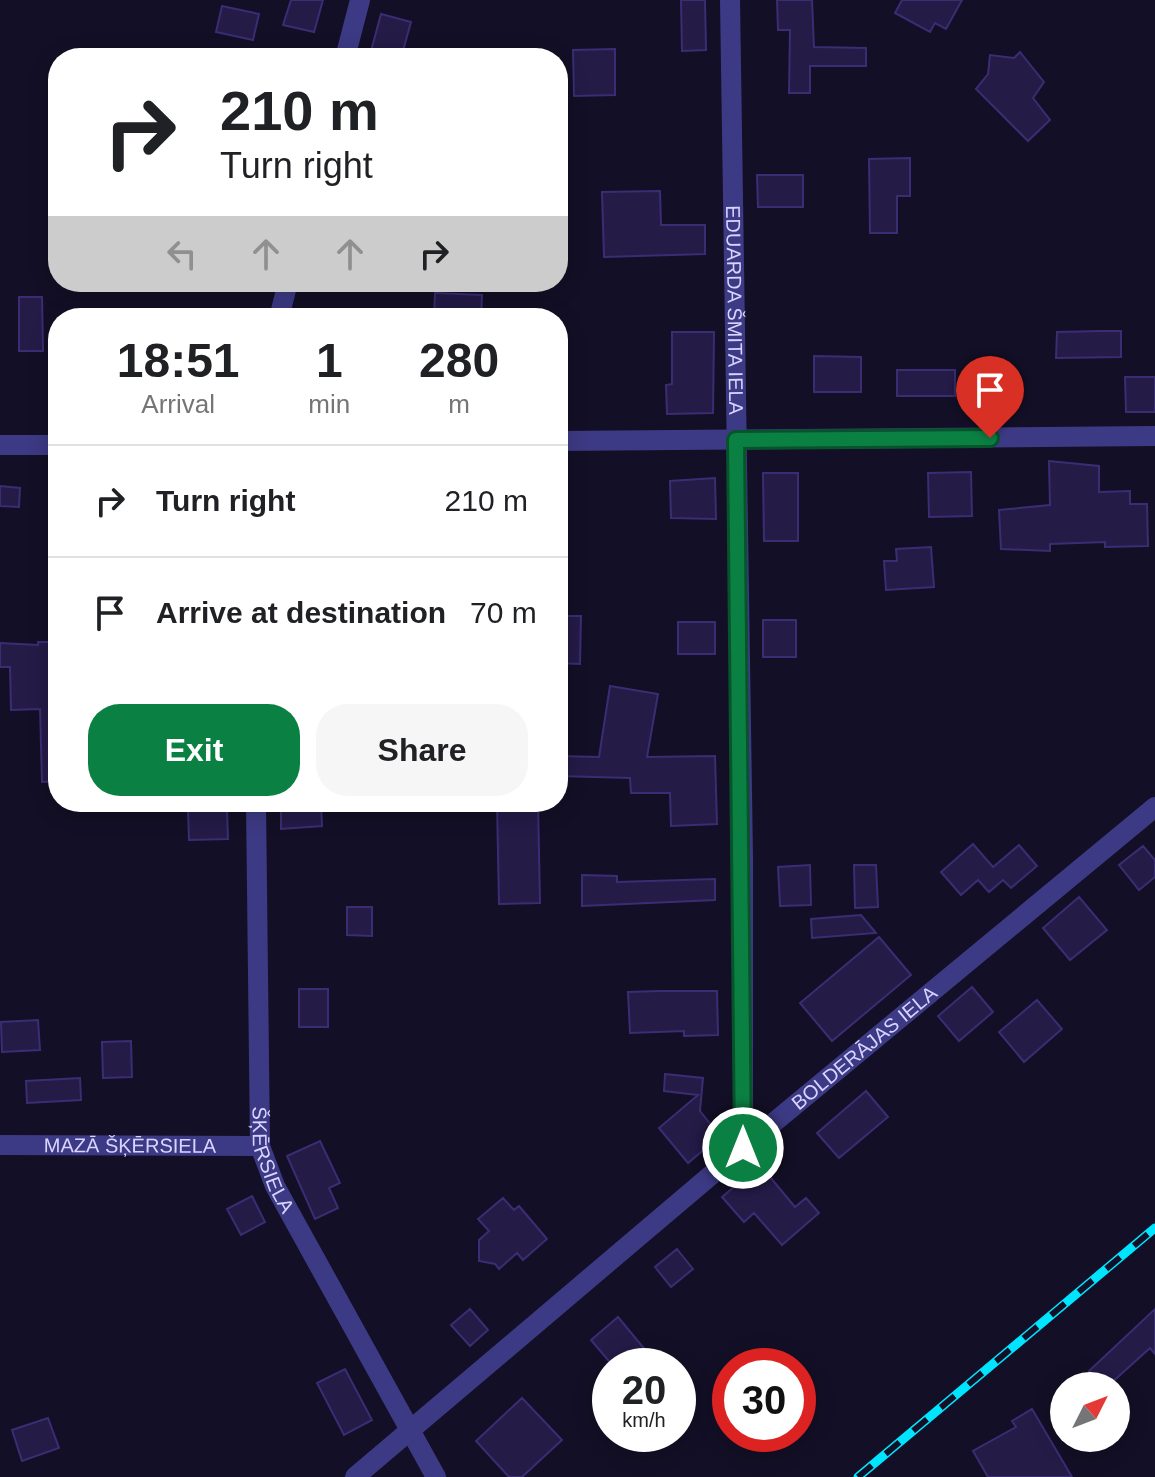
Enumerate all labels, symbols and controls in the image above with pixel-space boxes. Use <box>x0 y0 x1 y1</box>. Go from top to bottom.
text: 210 m <box>220 79 379 142</box>
icon: right <box>88 80 192 184</box>
text: Turn right <box>220 145 373 186</box>
street label: EDUARDA ŠMITA IELA <box>722 205 747 416</box>
icon: left <box>160 232 204 276</box>
icon: ahead <box>244 232 288 276</box>
icon: ahead <box>328 232 372 276</box>
icon: right <box>412 232 456 276</box>
text: 18:51 <box>117 334 240 387</box>
text: 1 <box>316 334 343 387</box>
text: 280 <box>419 334 499 387</box>
pin <box>956 356 1024 438</box>
icon: arrive <box>968 368 1012 412</box>
text: Arrival <box>141 389 215 419</box>
text: min <box>308 389 350 419</box>
text: m <box>448 389 470 419</box>
icon: right <box>88 479 132 523</box>
text: Turn right <box>156 484 295 517</box>
text: 210 m <box>445 484 528 517</box>
icon: arrive <box>88 591 132 635</box>
text: Arrive at destination <box>156 596 446 629</box>
text: 70 m <box>470 596 537 629</box>
button: Exit <box>88 704 300 796</box>
button: Share <box>316 704 528 796</box>
street label: BOLDERĀJAS IELA <box>787 981 942 1114</box>
street label: ŠĶĒRSIELA <box>249 1106 299 1217</box>
position arrow <box>701 1106 785 1190</box>
street label: MAZĀ ŠĶĒRSIELA <box>44 1134 217 1157</box>
speed limit sign: 30 <box>712 1348 816 1452</box>
text: 20 <box>622 1368 666 1412</box>
north arrow <box>1050 1372 1130 1452</box>
map controls <box>1050 1372 1130 1452</box>
text: km/h <box>622 1409 666 1431</box>

